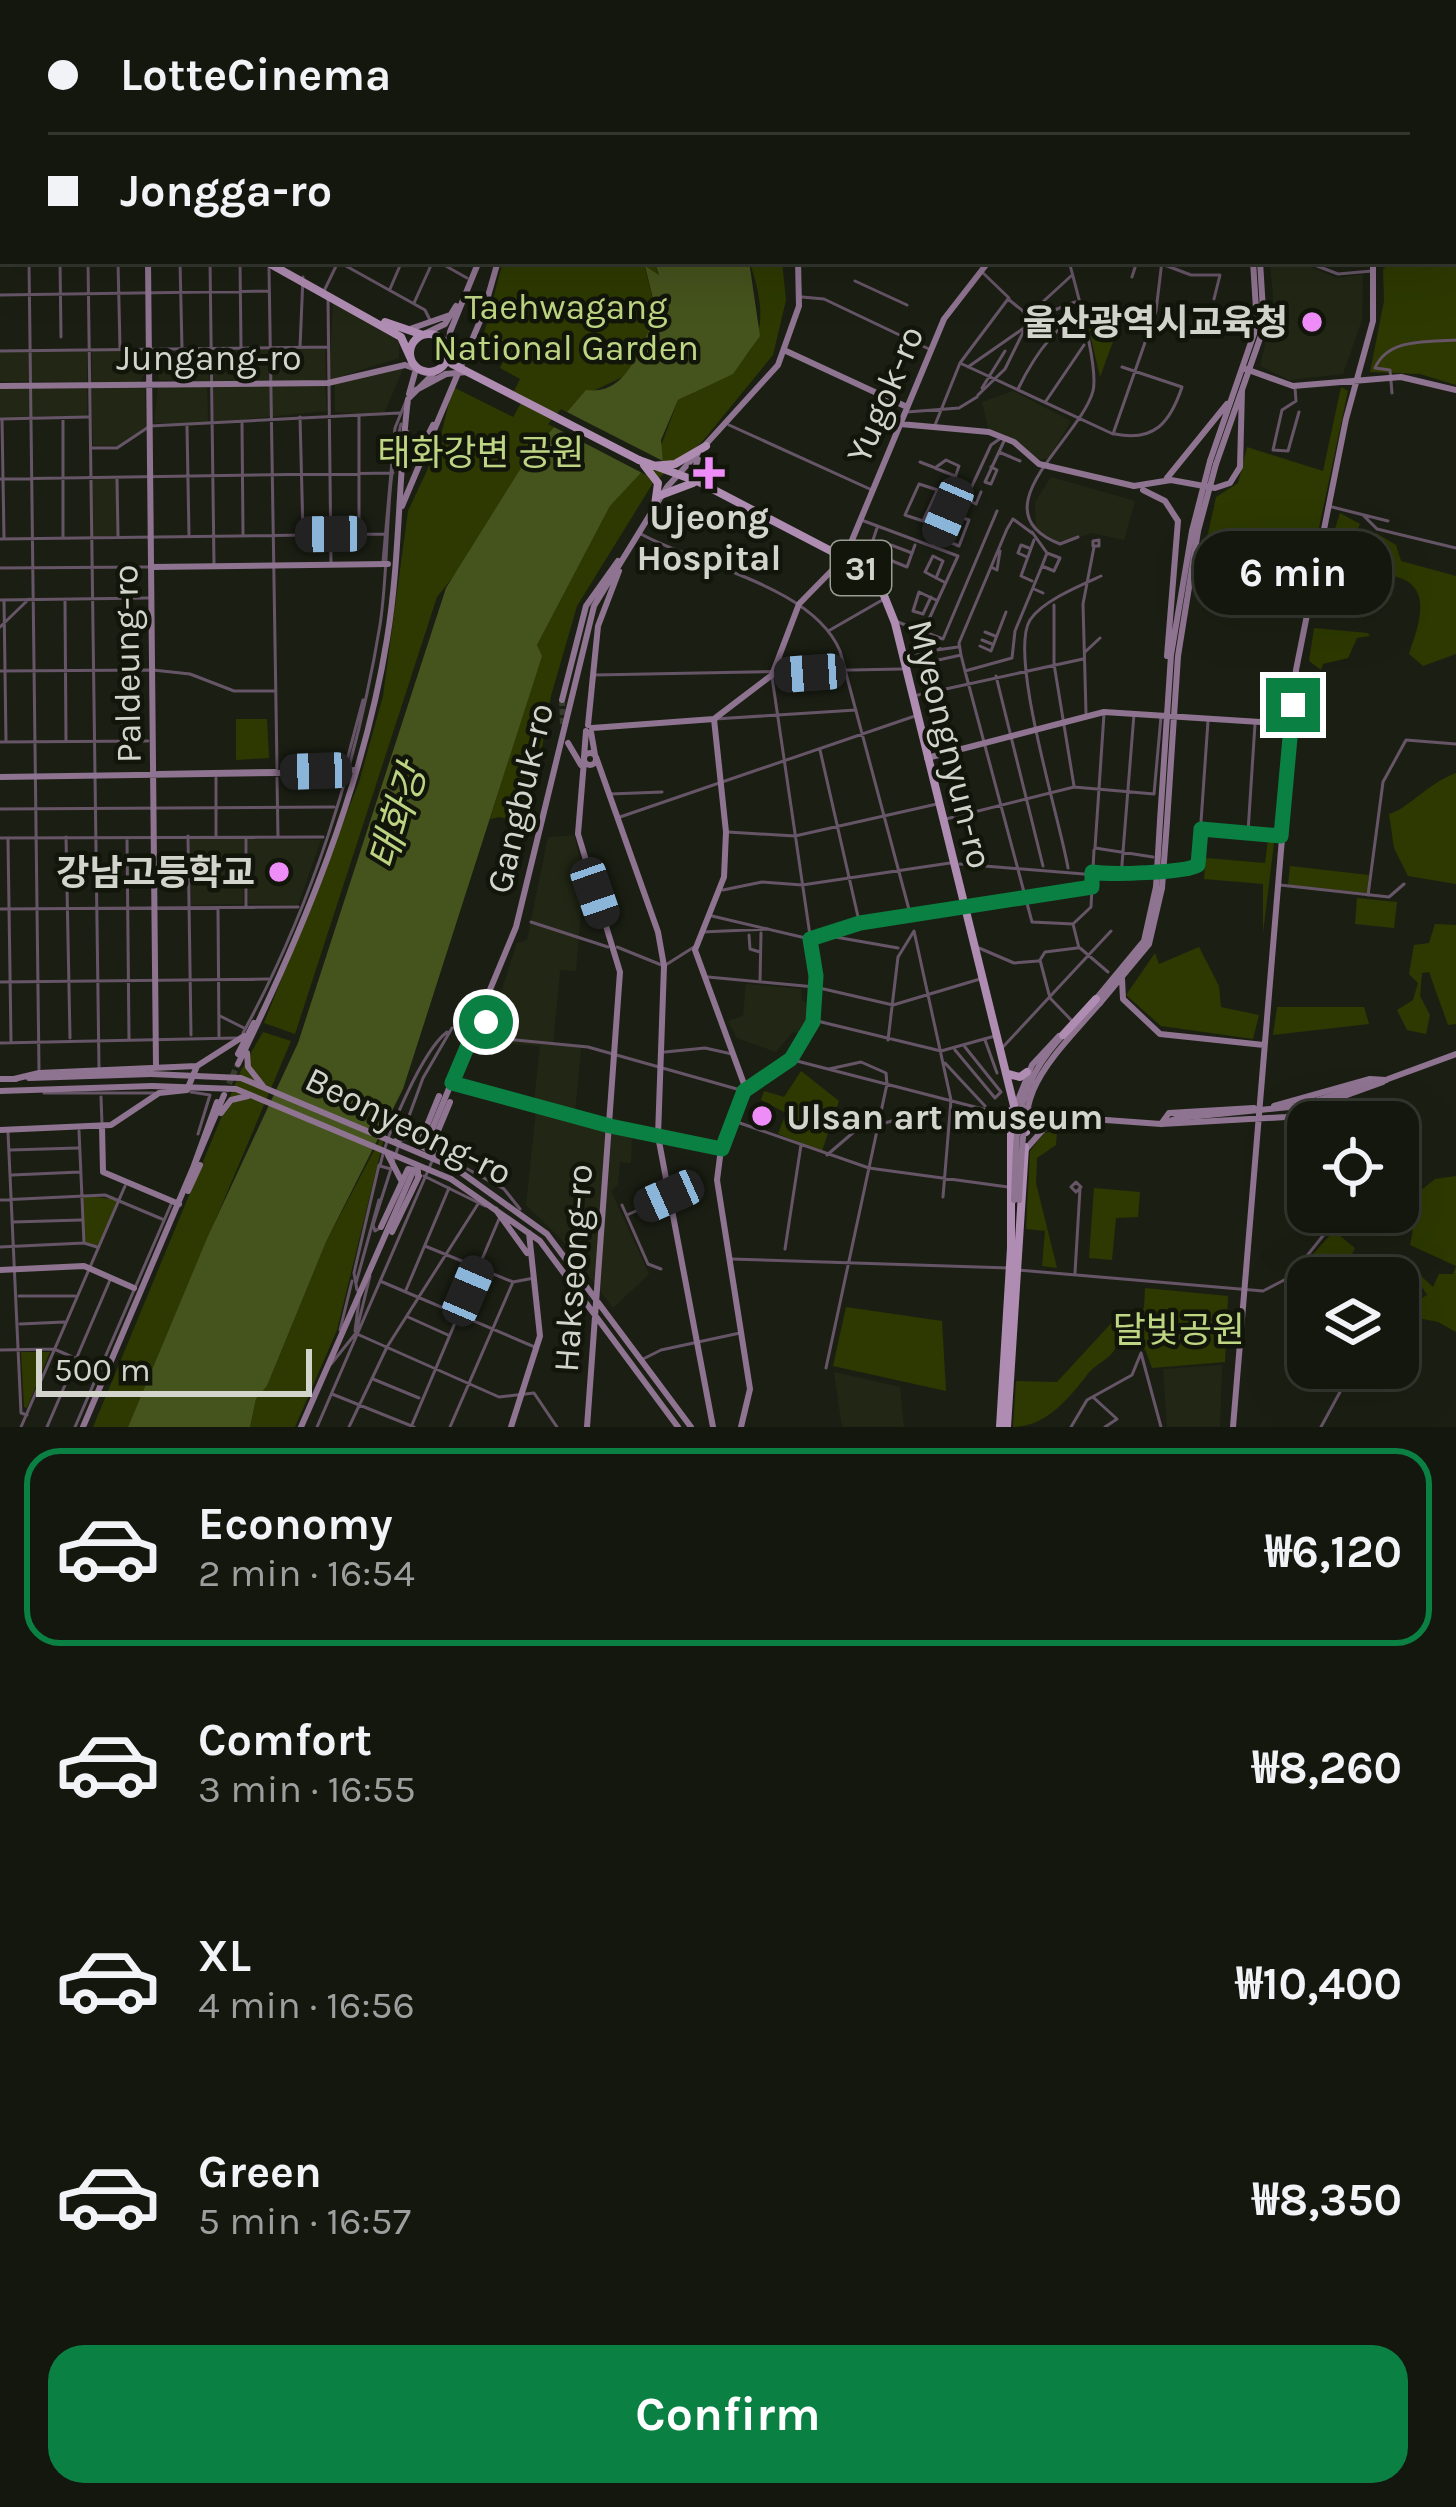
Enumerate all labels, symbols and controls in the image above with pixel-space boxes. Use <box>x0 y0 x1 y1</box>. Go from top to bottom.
text: LotteCinema <box>120 49 391 101</box>
text: Jongga-ro <box>120 165 332 217</box>
park label: Taehwagang National Garden <box>433 286 699 369</box>
place label: 울산광역시교육청 <box>1023 302 1288 344</box>
marker: 울산광역시교육청 <box>1299 309 1325 335</box>
street label: Yugok-ro <box>837 320 933 469</box>
street label: Jungang-ro <box>116 337 302 379</box>
park label: 태화강변 공원 <box>377 432 585 474</box>
marker: Ujeong Hospital <box>693 457 725 489</box>
car <box>917 472 979 552</box>
place label: Ujeong Hospital <box>637 496 781 579</box>
car <box>295 515 367 553</box>
callout: 6 min <box>1194 531 1392 615</box>
road number: 31 <box>831 541 891 595</box>
text: 6 min <box>1239 550 1347 596</box>
street label: Paldeung-ro <box>104 564 150 764</box>
street label: Myeongnyun-ro <box>899 616 1001 873</box>
car <box>773 653 847 693</box>
route end <box>1266 678 1320 732</box>
street label: Gangbuk-ro <box>478 699 562 897</box>
car <box>279 752 353 790</box>
water label: 태화강 <box>359 754 438 876</box>
place label: 강남고등학교 <box>56 852 255 894</box>
car <box>566 853 624 933</box>
marker: 강남고등학교 <box>266 859 292 885</box>
route start <box>459 995 513 1049</box>
street label: Beonyeong-ro <box>298 1058 519 1194</box>
place label: Ulsan art museum <box>786 1096 1103 1138</box>
map controls <box>1287 1101 1419 1389</box>
button: locate <box>1287 1101 1419 1233</box>
marker: Ulsan art museum <box>749 1103 775 1129</box>
street label: Hakseong-ro <box>545 1163 601 1374</box>
car <box>629 1165 709 1227</box>
car <box>437 1251 499 1331</box>
button: layers <box>1287 1257 1419 1389</box>
park label: 달빛공원 <box>1113 1309 1245 1351</box>
scale bar <box>36 1343 312 1396</box>
text: 500 m <box>54 1351 151 1389</box>
icon: car <box>54 1493 162 1601</box>
text: Economy <box>198 1498 393 1550</box>
text: ₩6,120 <box>1265 1526 1402 1578</box>
text: 2 min · 16:54 <box>198 1550 415 1596</box>
icon: car <box>54 1709 162 1817</box>
text: Comfort <box>198 1714 372 1766</box>
text: ₩8,260 <box>1252 1742 1402 1794</box>
text: 3 min · 16:55 <box>198 1766 416 1812</box>
icon: car <box>54 1925 162 2033</box>
text: XL <box>198 1930 251 1982</box>
text: ₩10,400 <box>1236 1958 1402 2010</box>
text: 4 min · 16:56 <box>198 1982 415 2028</box>
icon: car <box>54 2141 162 2249</box>
text: Green <box>198 2146 322 2198</box>
text: ₩8,350 <box>1252 2174 1402 2226</box>
text: 5 min · 16:57 <box>198 2198 411 2244</box>
button: Confirm <box>48 2345 1408 2483</box>

